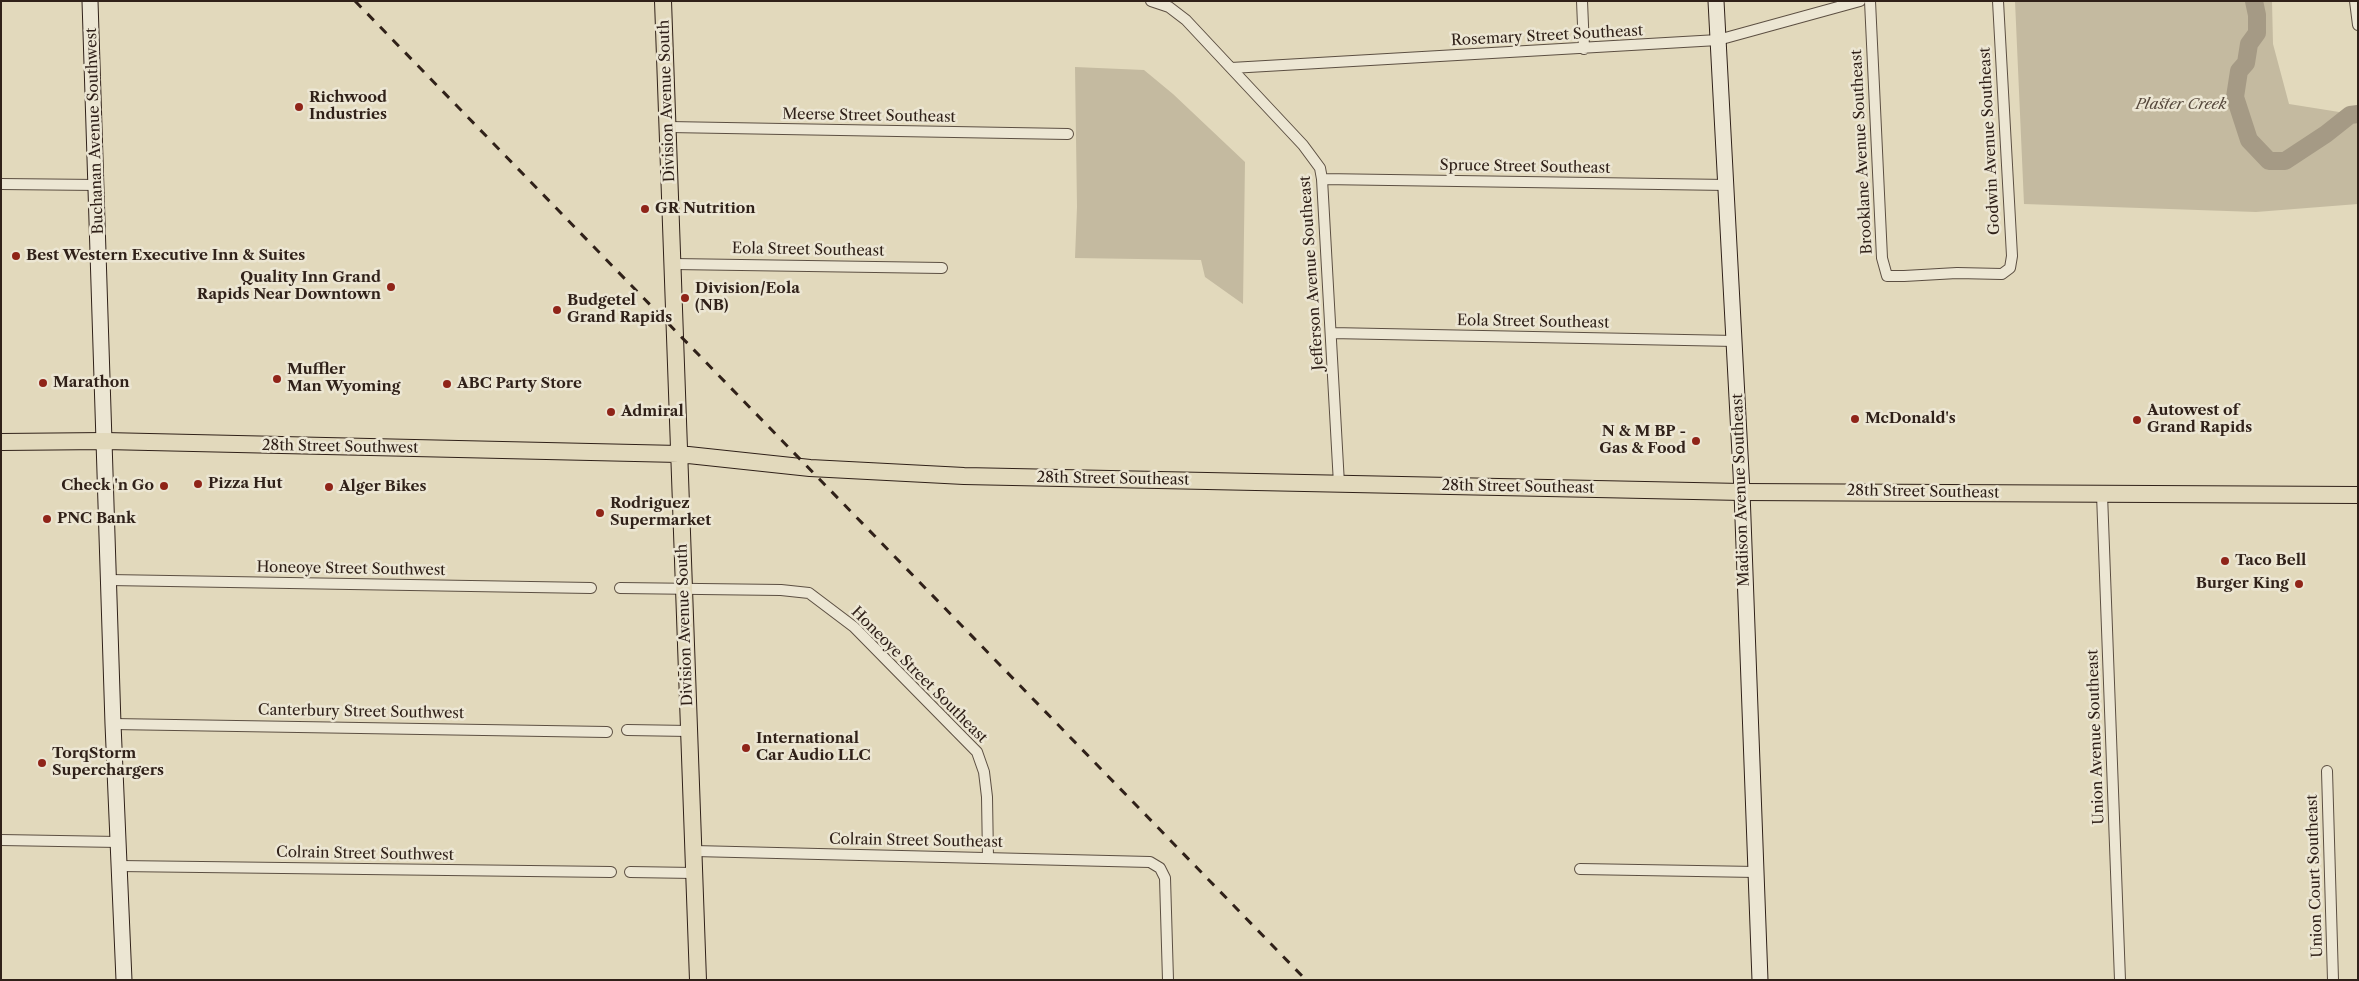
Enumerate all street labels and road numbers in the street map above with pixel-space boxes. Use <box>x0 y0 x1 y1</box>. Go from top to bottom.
street label: Division Avenue South <box>655 20 679 182</box>
street label: Rosemary Street Southeast <box>1451 22 1643 50</box>
street label: Buchanan Avenue Southwest <box>82 27 108 235</box>
street label: Godwin Avenue Southeast <box>1976 47 2004 235</box>
street label: Brooklane Avenue Southeast <box>1848 49 1876 255</box>
street label: Meerse Street Southeast <box>782 105 956 127</box>
street label: Spruce Street Southeast <box>1440 157 1610 177</box>
street label: Jefferson Avenue Southeast <box>1296 175 1328 371</box>
street label: Eola Street Southeast <box>732 240 884 260</box>
street label: Eola Street Southeast <box>1457 312 1609 332</box>
street label: Madison Avenue Southeast <box>1729 393 1753 587</box>
street label: 28th Street Southwest <box>262 437 418 457</box>
street label: 28th Street Southeast <box>1036 469 1190 489</box>
street label: 28th Street Southeast <box>1441 477 1595 497</box>
street label: 28th Street Southeast <box>1846 482 2000 502</box>
street label: Division Avenue South <box>673 544 697 706</box>
street label: Honeoye Street Southwest <box>256 558 446 580</box>
street label: Honeoye Street Southeast <box>847 603 991 747</box>
street label: Union Avenue Southeast <box>2084 649 2108 825</box>
street label: Canterbury Street Southwest <box>258 701 464 723</box>
street label: Union Court Southeast <box>2303 794 2327 958</box>
street label: Colrain Street Southeast <box>829 830 1003 852</box>
street label: Colrain Street Southwest <box>276 843 454 865</box>

